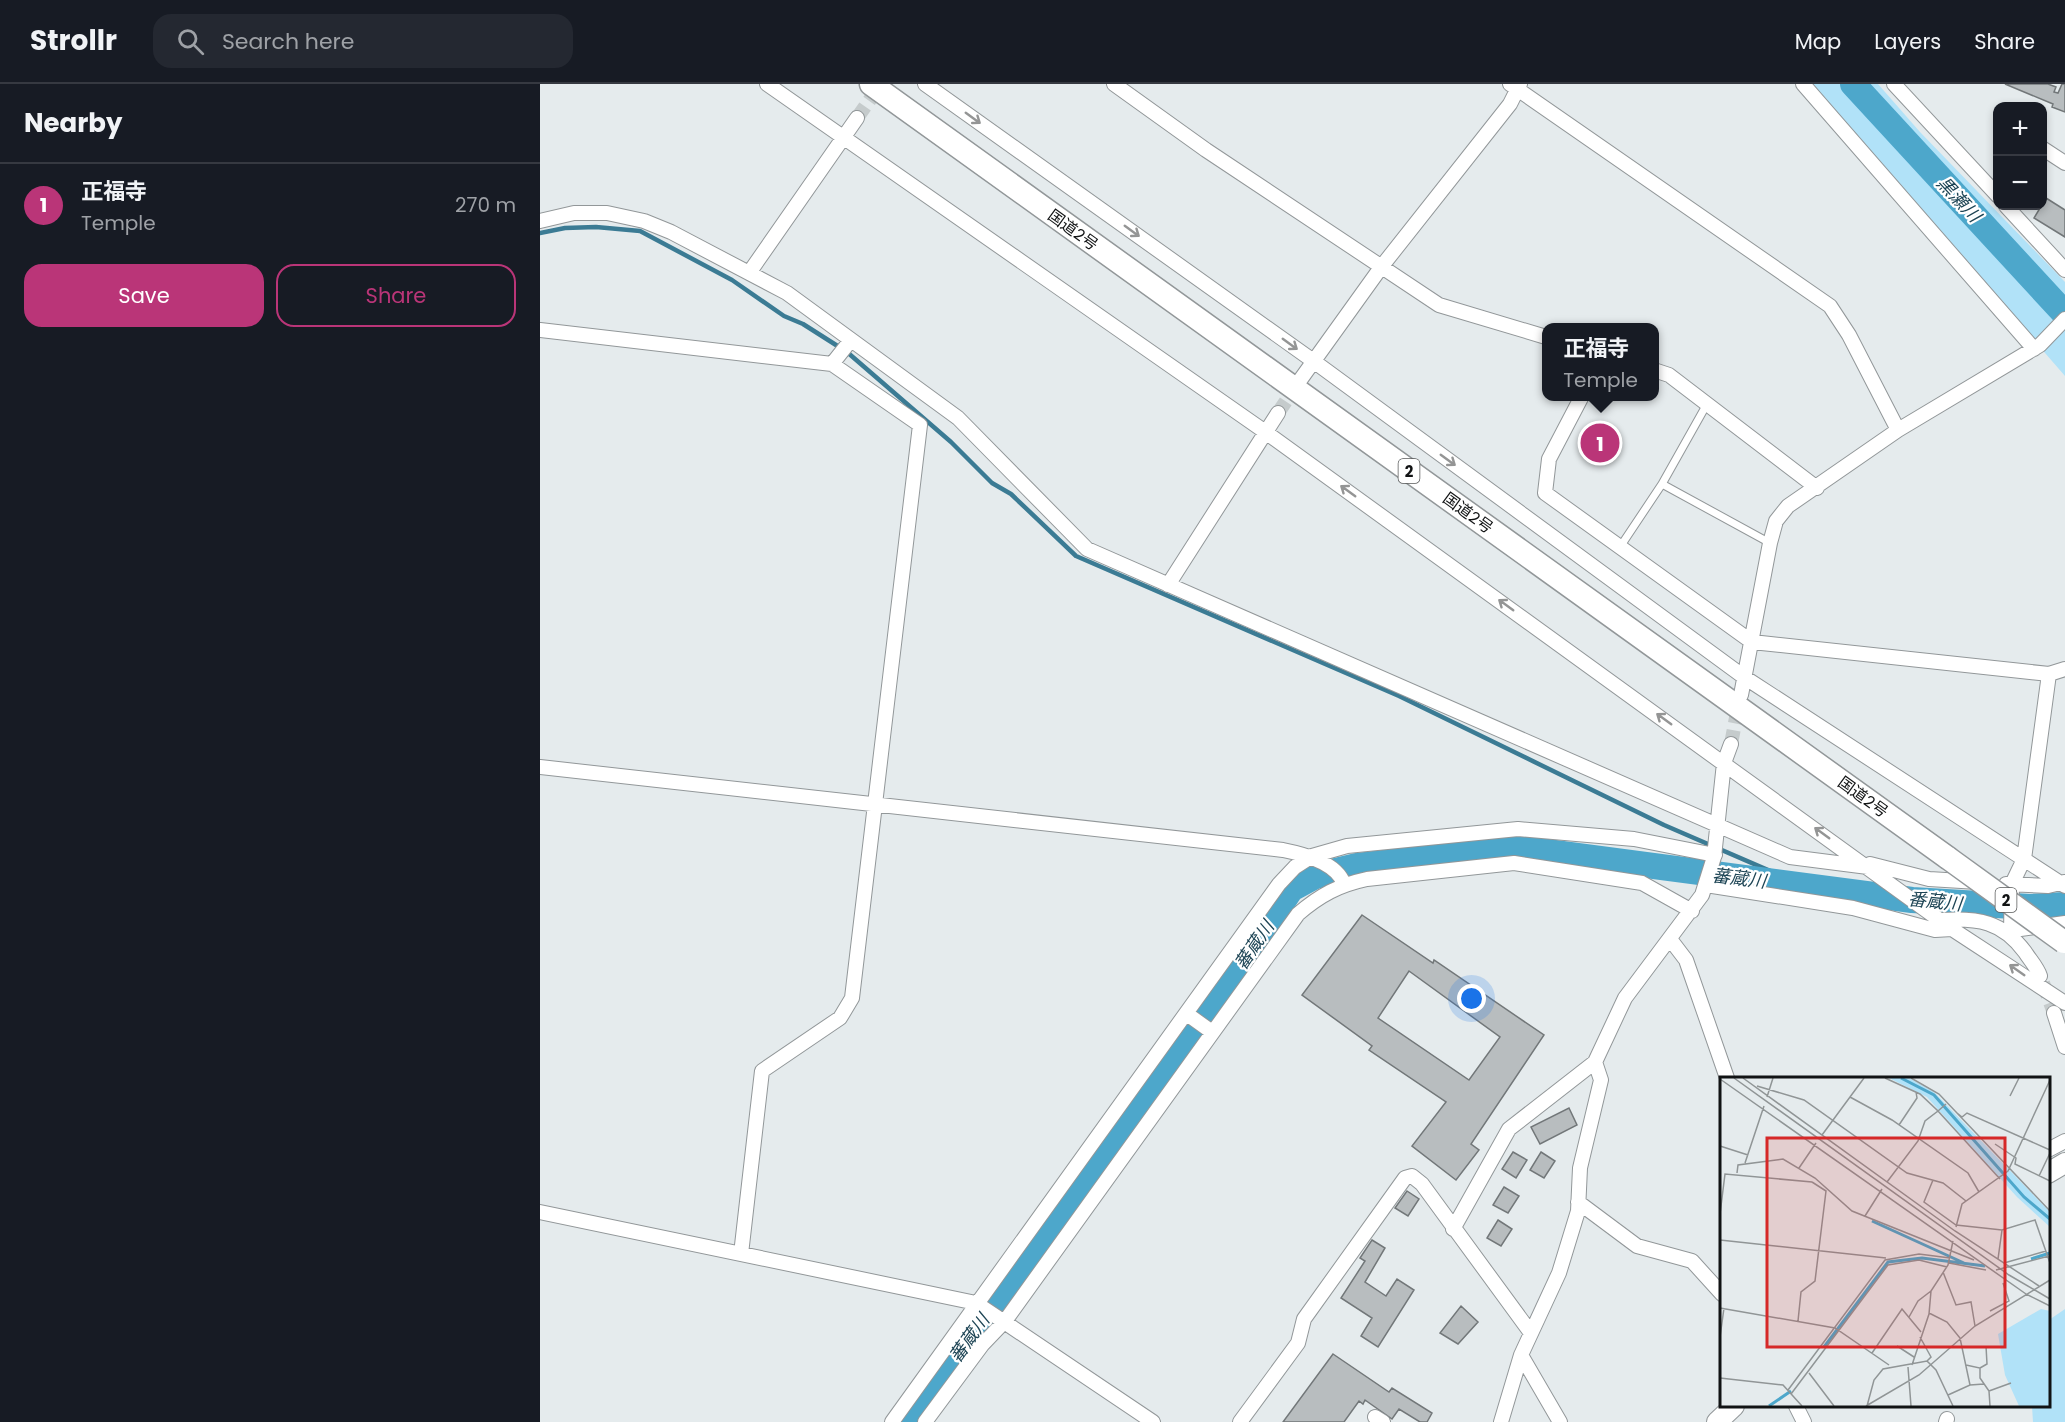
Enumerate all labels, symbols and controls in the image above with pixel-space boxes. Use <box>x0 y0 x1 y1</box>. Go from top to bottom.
search box <box>153 14 573 68</box>
text: Strollr <box>30 21 117 60</box>
icon: search <box>174 25 207 58</box>
text: Search here <box>222 26 354 57</box>
text: Map <box>1795 27 1841 56</box>
text: Layers <box>1874 27 1941 56</box>
text: Share <box>1974 27 2035 56</box>
map controls <box>1993 102 2047 210</box>
button: + <box>1993 102 2047 156</box>
text: Nearby <box>24 105 122 141</box>
one-way arrow <box>964 112 980 124</box>
button: − <box>1993 156 2047 210</box>
water label: 黒瀬川 <box>1931 171 1988 229</box>
text: 正福寺 <box>81 176 147 207</box>
text: 1 <box>40 191 47 219</box>
text: 270 m <box>455 191 516 219</box>
street label: 国道2号 <box>1043 204 1103 256</box>
text: Temple <box>81 209 156 237</box>
one-way arrow <box>1123 225 1139 237</box>
button: Save <box>24 264 264 327</box>
button: Share <box>276 264 516 327</box>
popup <box>1542 323 1659 401</box>
text: 正福寺 <box>1563 333 1629 364</box>
one-way arrow <box>1282 338 1298 351</box>
text: Temple <box>1563 366 1638 394</box>
pin: 1 <box>1580 420 1620 466</box>
one-way arrow <box>1439 453 1455 466</box>
road number: 2 <box>1398 459 1420 483</box>
one-way arrow <box>1340 485 1356 497</box>
street label: 国道2号 <box>1438 487 1498 539</box>
one-way arrow <box>1498 599 1515 611</box>
one-way arrow <box>1657 713 1673 725</box>
street label: 国道2号 <box>1833 771 1893 823</box>
one-way arrow <box>1815 827 1831 839</box>
water label: 蕃蔵川 <box>1711 862 1769 894</box>
water label: 番蔵川 <box>1907 886 1965 916</box>
road number: 2 <box>1996 888 2016 912</box>
water label: 蕃蔵川 <box>1229 914 1281 974</box>
one-way arrow <box>2009 964 2025 976</box>
your location <box>1457 984 1486 1013</box>
inset map <box>1720 1077 2050 1407</box>
water label: 蕃蔵川 <box>943 1307 996 1367</box>

